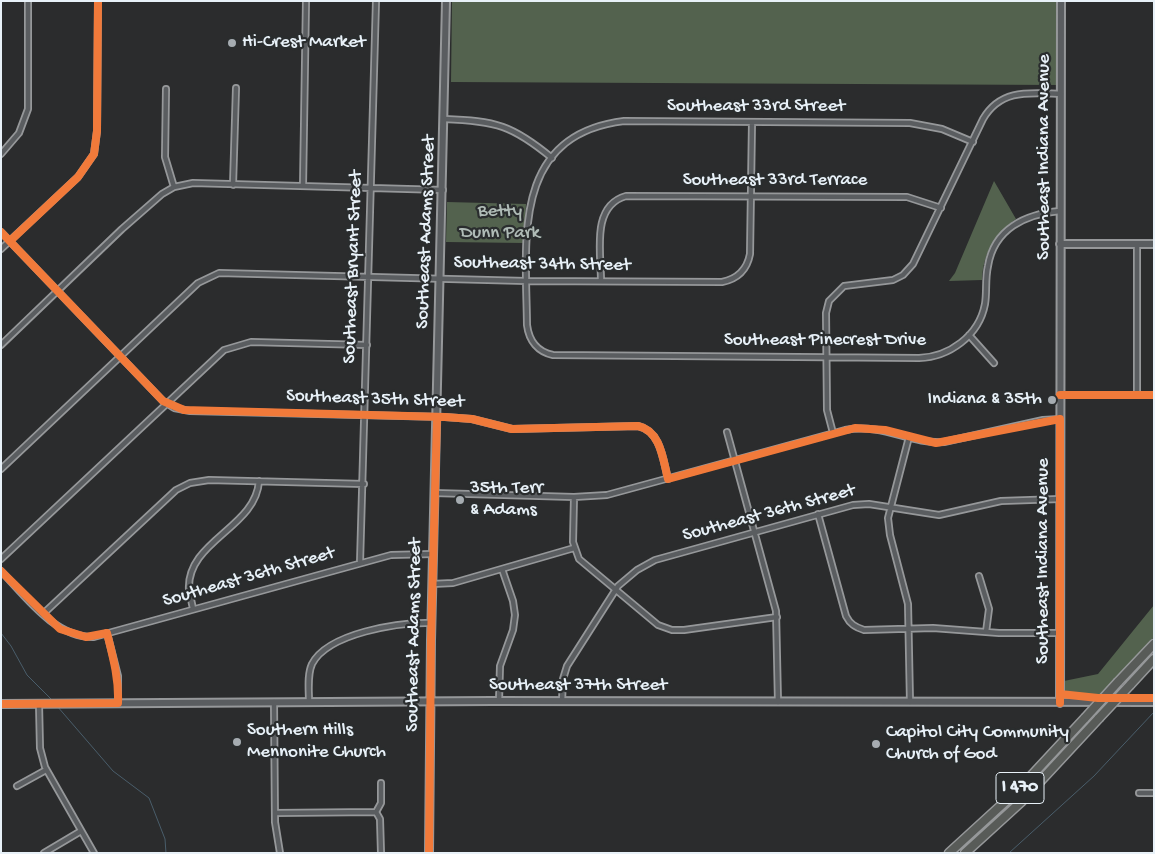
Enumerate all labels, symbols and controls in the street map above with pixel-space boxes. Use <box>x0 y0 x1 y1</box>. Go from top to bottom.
place label: Hi-Crest Market <box>242 32 366 54</box>
marker: Hi-Crest Market <box>226 37 238 49</box>
street label: Southeast Indiana Avenue <box>1034 54 1056 260</box>
street label: Southeast 33rd Street <box>667 96 845 118</box>
street label: Southeast Adams Street <box>412 135 442 329</box>
street label: Southeast Bryant Street <box>339 170 369 364</box>
street label: Southeast 33rd Terrace <box>683 170 867 192</box>
park label: Betty Dunn Park <box>460 201 540 245</box>
street label: Southeast 34th Street <box>453 252 631 278</box>
street label: Southeast Pinecrest Drive <box>724 330 926 352</box>
street label: Southeast 35th Street <box>286 385 464 415</box>
place label: Indiana & 35th <box>927 389 1042 411</box>
marker: Indiana & 35th <box>1046 394 1058 406</box>
street label: Southeast Indiana Avenue <box>1033 458 1055 664</box>
place label: 35th Terr & Adams <box>470 478 543 522</box>
street label: Southeast 36th Street <box>680 480 858 548</box>
marker: 35th Terr & Adams <box>454 494 466 506</box>
street label: Southeast Adams Street <box>402 538 428 732</box>
street label: Southeast 36th Street <box>160 543 338 613</box>
street label: Southeast 37th Street <box>489 675 667 697</box>
place label: Southern Hills Mennonite Church <box>247 720 386 764</box>
place label: Capitol City Community Church of God <box>886 722 1069 766</box>
marker: Southern Hills Mennonite Church <box>231 736 243 748</box>
marker: Capitol City Community Church of God <box>870 738 882 750</box>
road number: I 470 <box>996 772 1044 804</box>

